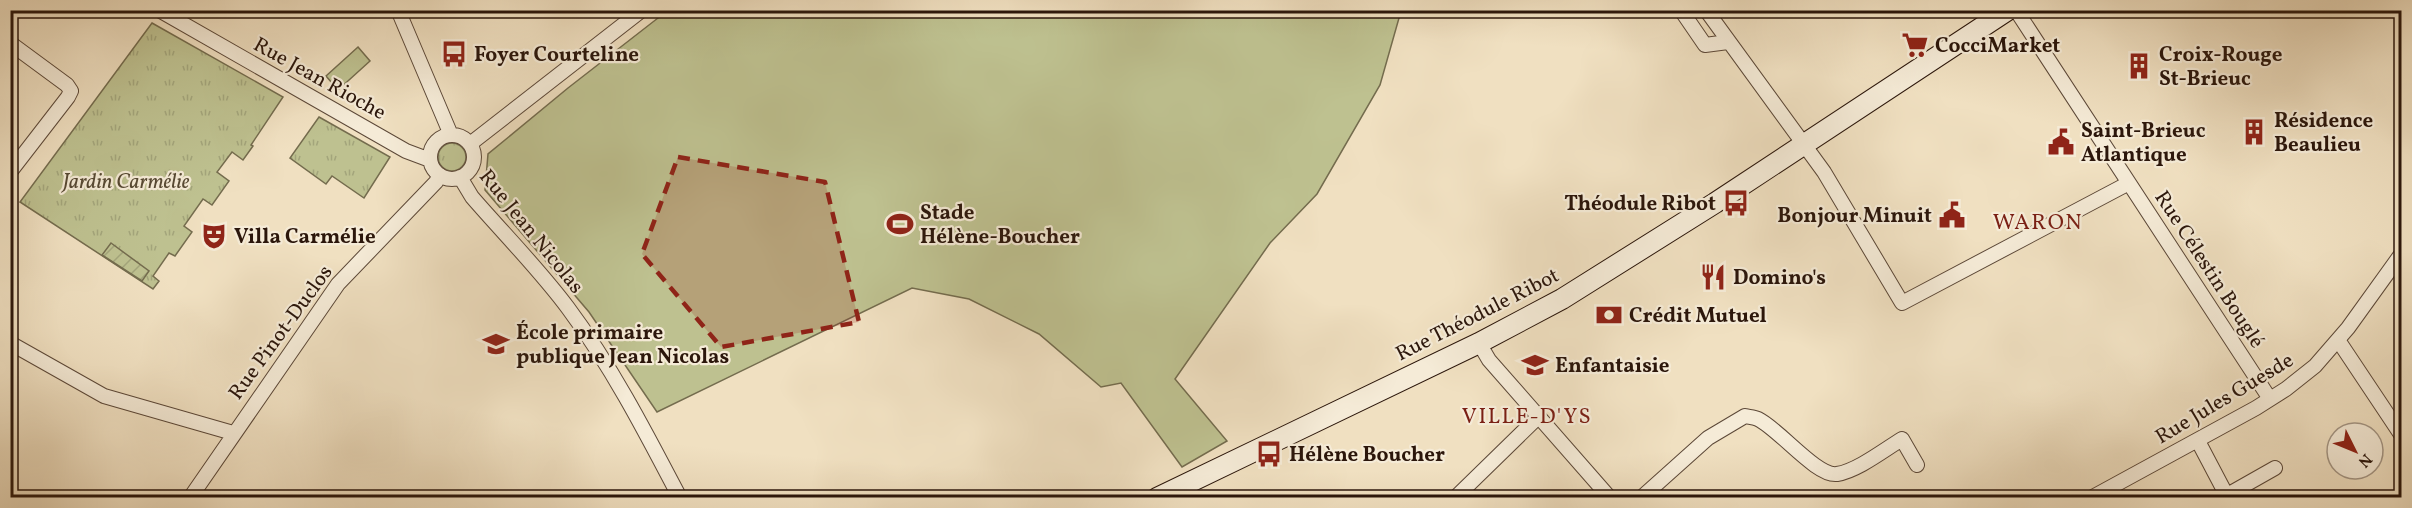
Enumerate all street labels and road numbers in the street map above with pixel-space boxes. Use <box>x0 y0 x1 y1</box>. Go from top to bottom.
street label: Rue Jean Rioche <box>248 31 391 128</box>
street label: Rue Jean Nicolas <box>472 164 590 300</box>
street label: Rue Célestin Bouglé <box>2147 185 2271 354</box>
street label: Rue Pinot-Duclos <box>222 260 340 406</box>
street label: Rue Théodule Ribot <box>1391 262 1564 369</box>
street label: Rue Jules Guesde <box>2150 347 2299 452</box>

